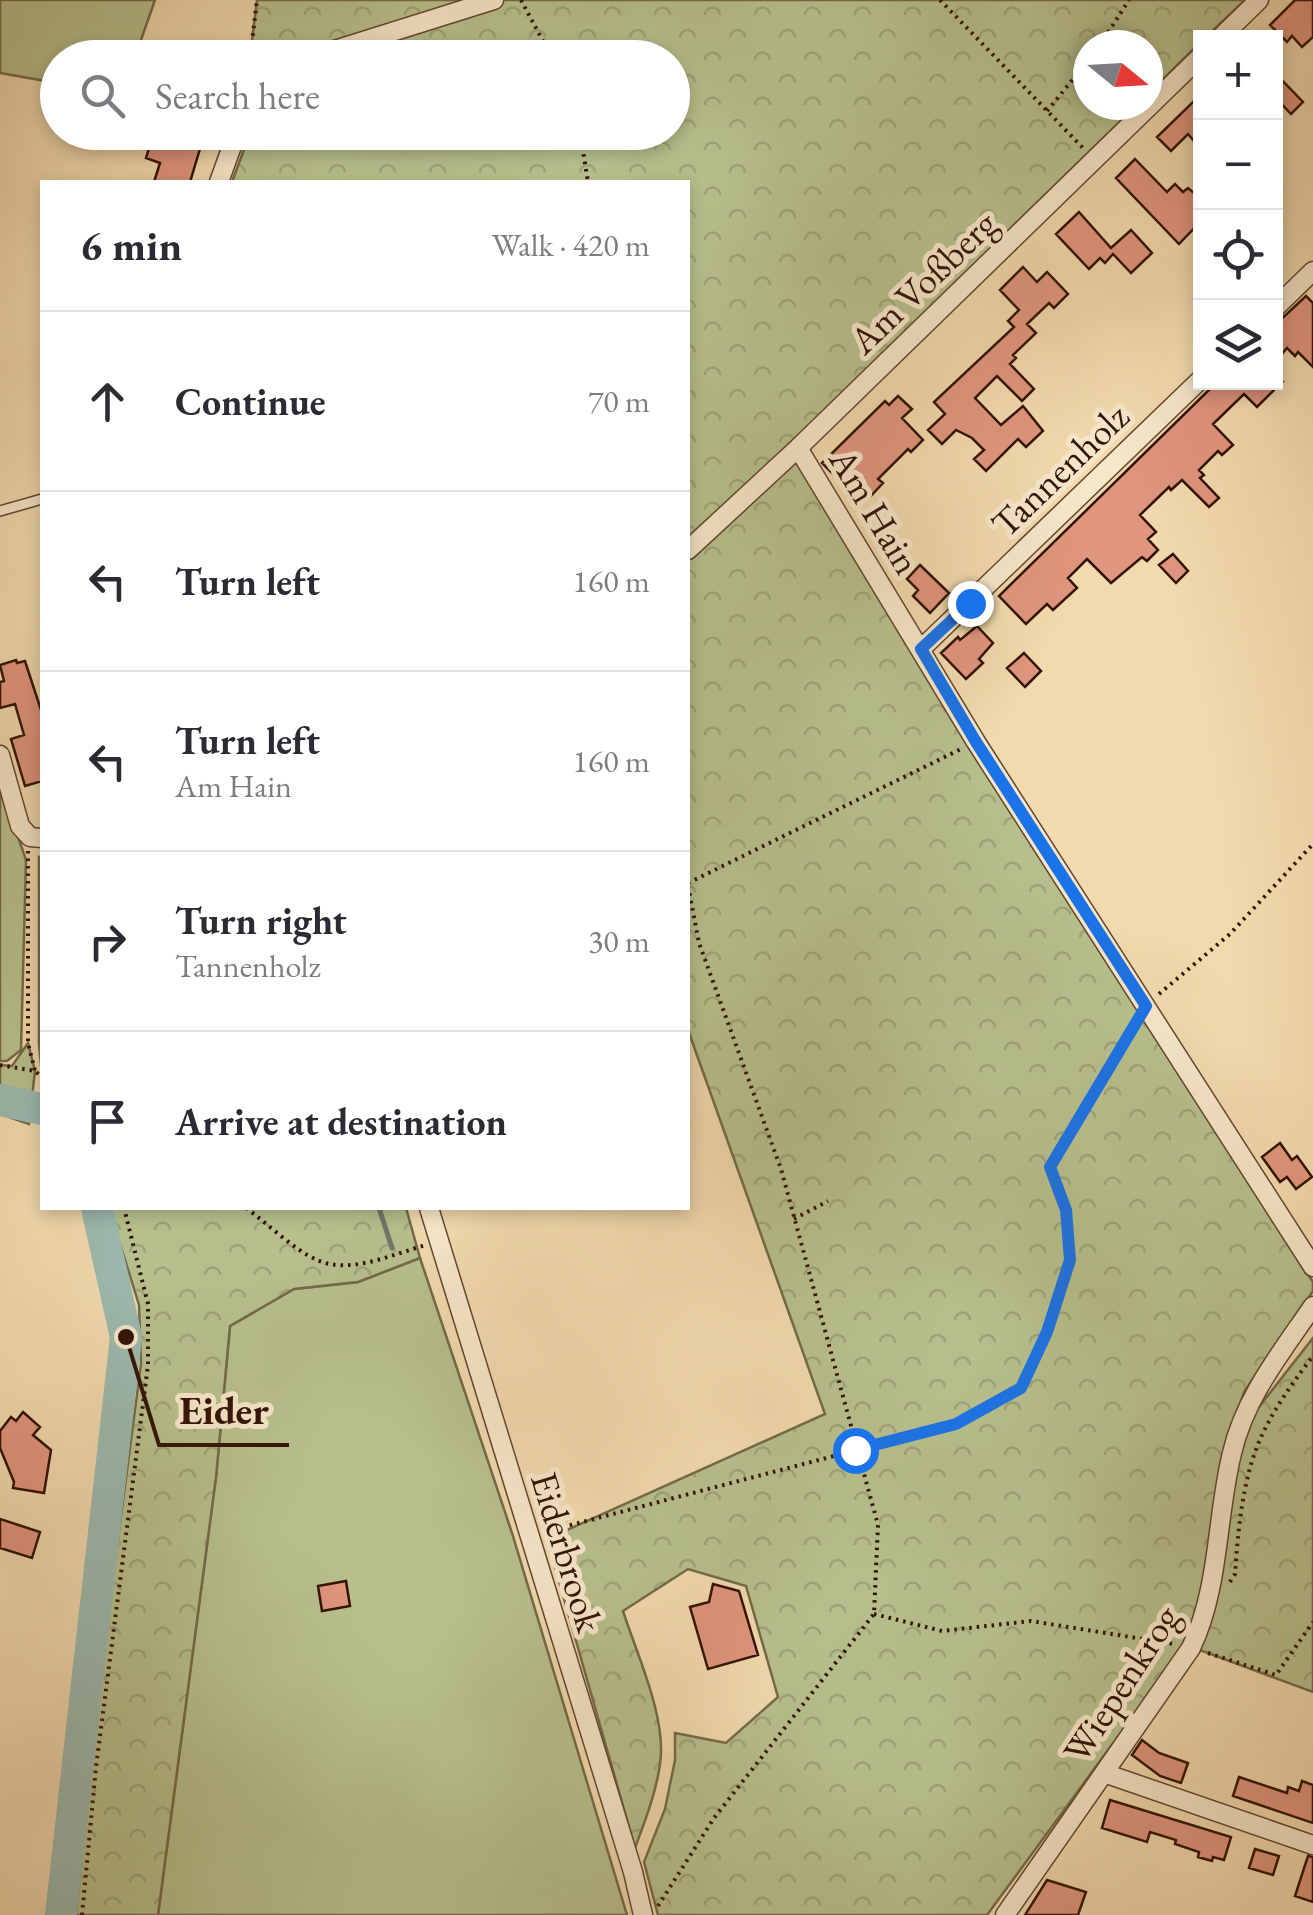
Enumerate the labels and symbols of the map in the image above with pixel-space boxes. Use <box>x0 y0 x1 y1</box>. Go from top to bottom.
north arrow <box>1073 30 1163 120</box>
street label: Am Voßberg <box>838 199 1007 365</box>
street label: Tannenholz <box>980 391 1139 547</box>
street label: Am Hain <box>818 438 932 583</box>
route end <box>948 581 994 627</box>
callout: Eider <box>159 1375 289 1445</box>
text: Eider <box>179 1384 269 1436</box>
route start <box>833 1428 879 1474</box>
street label: Eiderbrook <box>520 1466 615 1639</box>
street label: Wiepenkrog <box>1051 1595 1190 1772</box>

